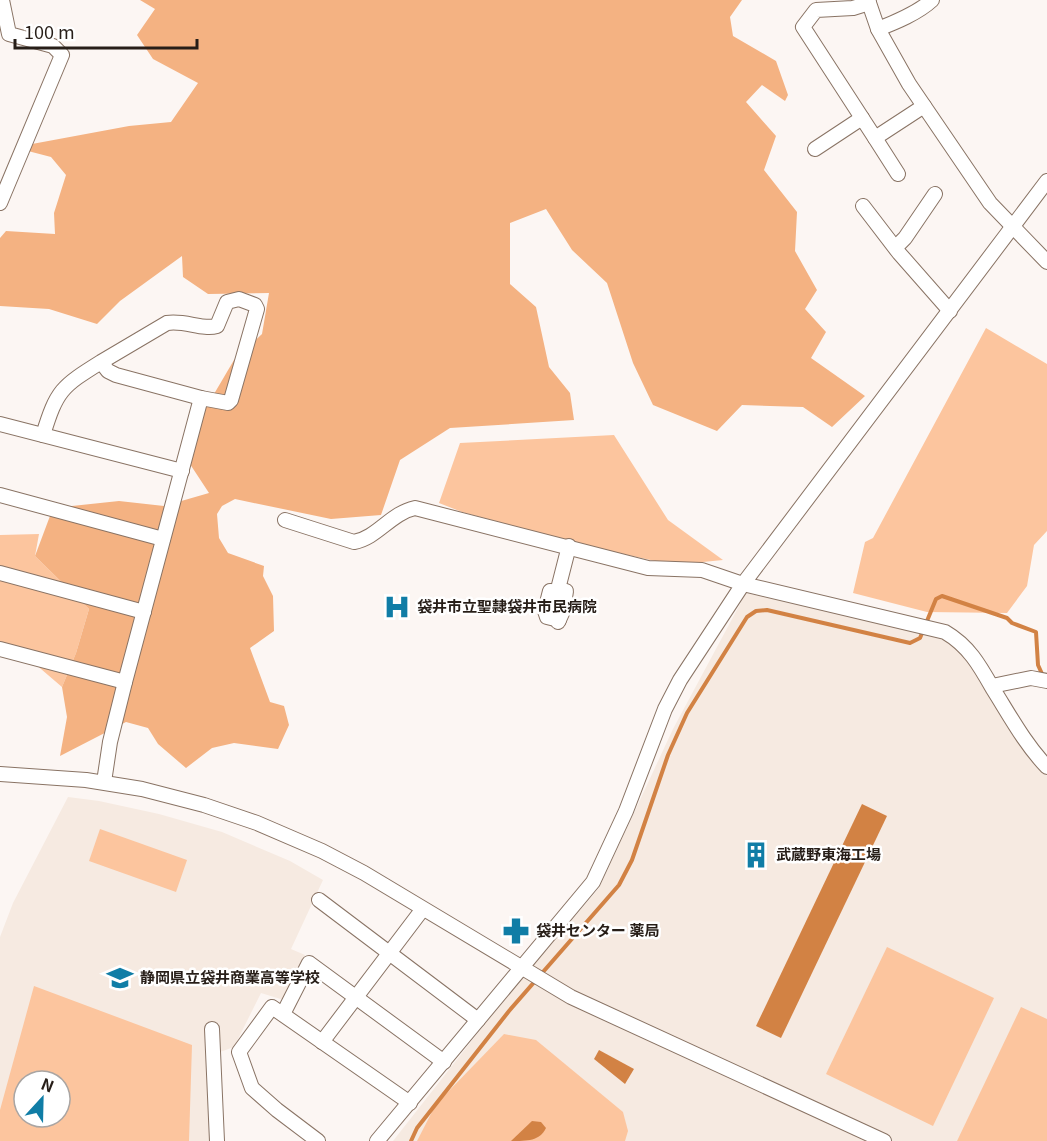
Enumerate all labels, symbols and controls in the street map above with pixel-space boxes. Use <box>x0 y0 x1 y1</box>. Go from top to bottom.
scale bar <box>15 12 196 50</box>
text: 100 m <box>24 18 75 44</box>
hospital icon: 袋井市立聖隷袋井市民病院 <box>382 592 412 622</box>
place label: 袋井市立聖隷袋井市民病院 <box>417 595 597 616</box>
building icon: 武蔵野東海工場 <box>741 840 771 870</box>
place label: 武蔵野東海工場 <box>776 843 881 864</box>
pharmacy icon: 袋井センター 薬局 <box>501 916 531 946</box>
place label: 袋井センター 薬局 <box>536 919 659 940</box>
school or university icon: 静岡県立袋井商業高等学校 <box>105 963 135 993</box>
place label: 静岡県立袋井商業高等学校 <box>140 966 320 987</box>
north arrow <box>12 1069 72 1129</box>
text: N <box>38 1071 58 1098</box>

